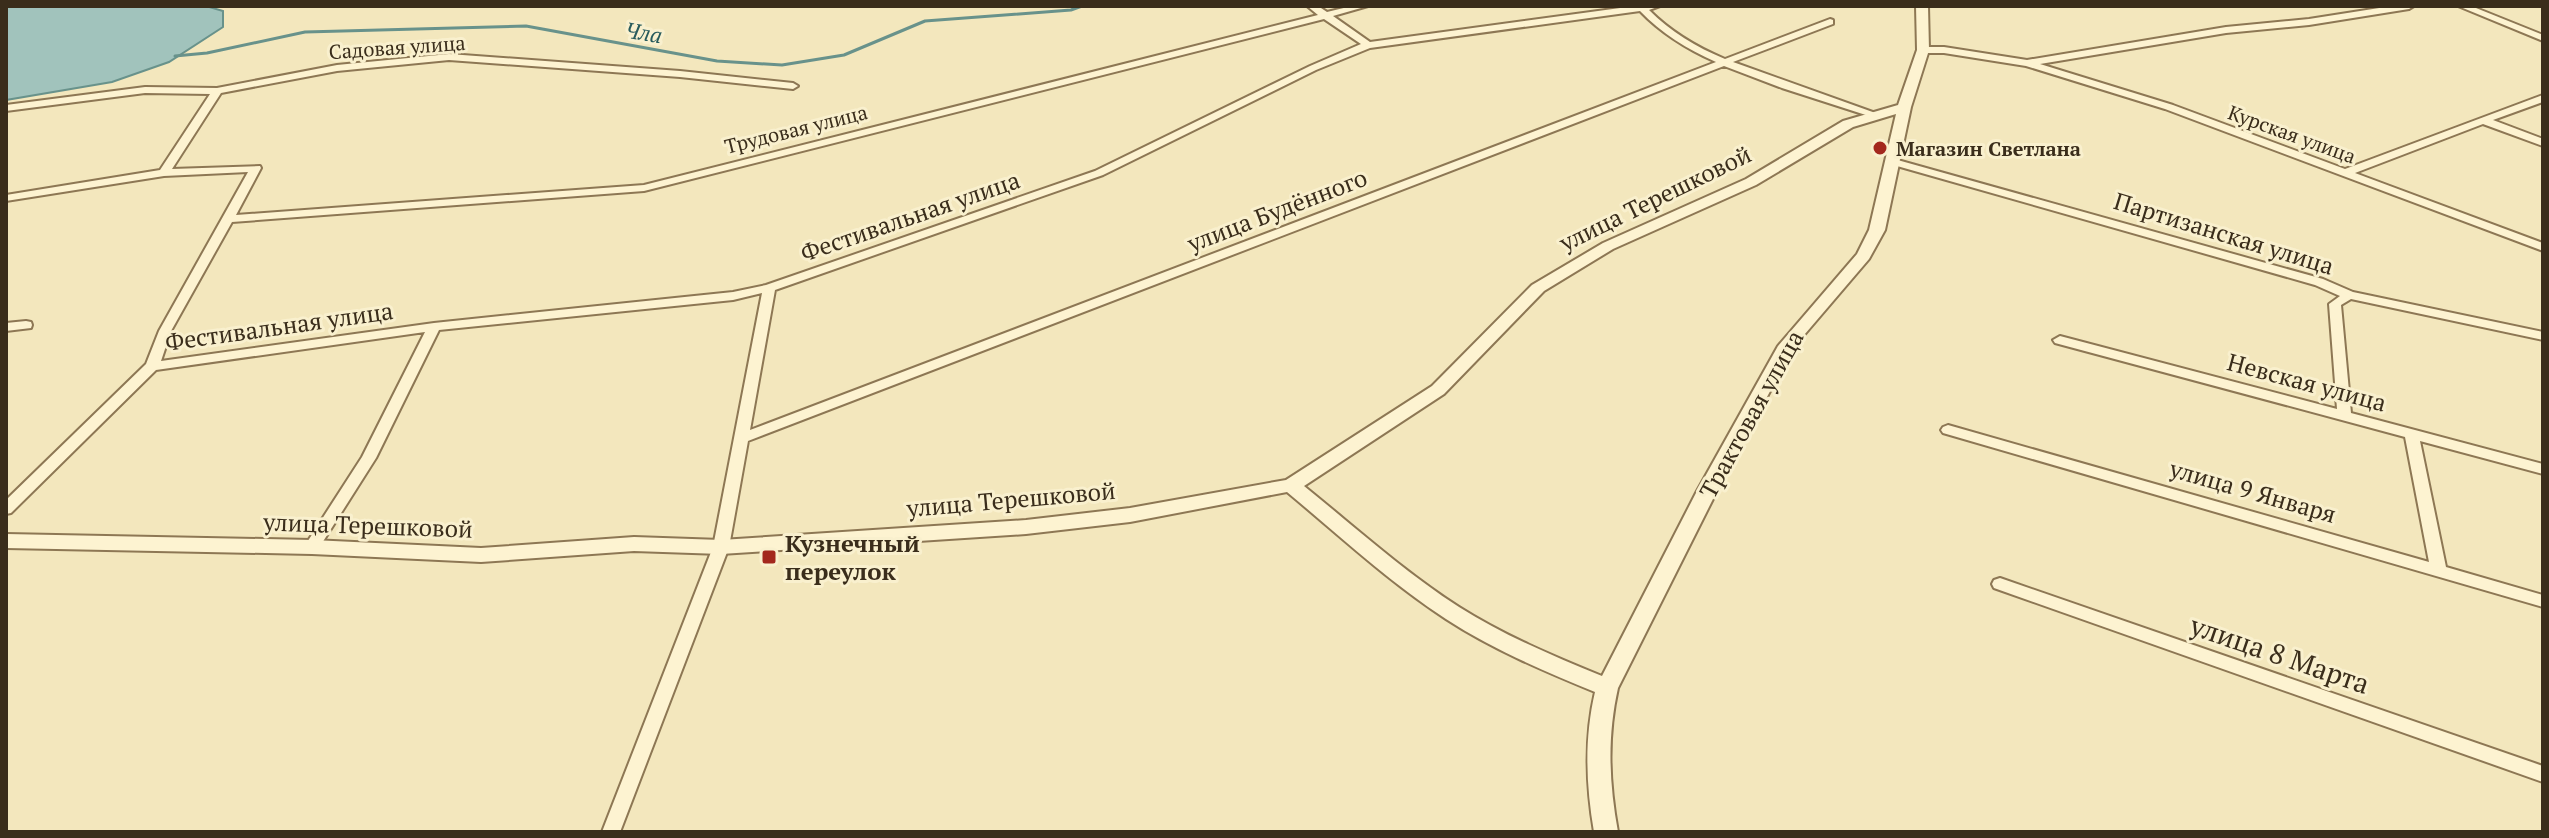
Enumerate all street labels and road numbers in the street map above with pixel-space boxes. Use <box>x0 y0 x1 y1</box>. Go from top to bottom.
street label: Садовая улица <box>328 29 466 65</box>
street label: Трудовая улица <box>722 98 870 160</box>
street label: Курская улица <box>2224 98 2360 170</box>
street label: улица Терешковой <box>1553 138 1756 259</box>
street label: улица Будённого <box>1182 161 1371 259</box>
street label: Фестивальная улица <box>796 163 1024 269</box>
street label: Партизанская улица <box>2110 184 2338 282</box>
street label: Фестивальная улица <box>163 294 395 358</box>
street label: Трактовая улица <box>1692 324 1810 504</box>
street label: Невская улица <box>2224 345 2390 419</box>
street label: улица 9 Января <box>2165 452 2340 530</box>
street label: улица Терешковой <box>904 474 1117 524</box>
street label: улица Терешковой <box>262 505 473 545</box>
street label: улица 8 Марта <box>2184 606 2375 702</box>

